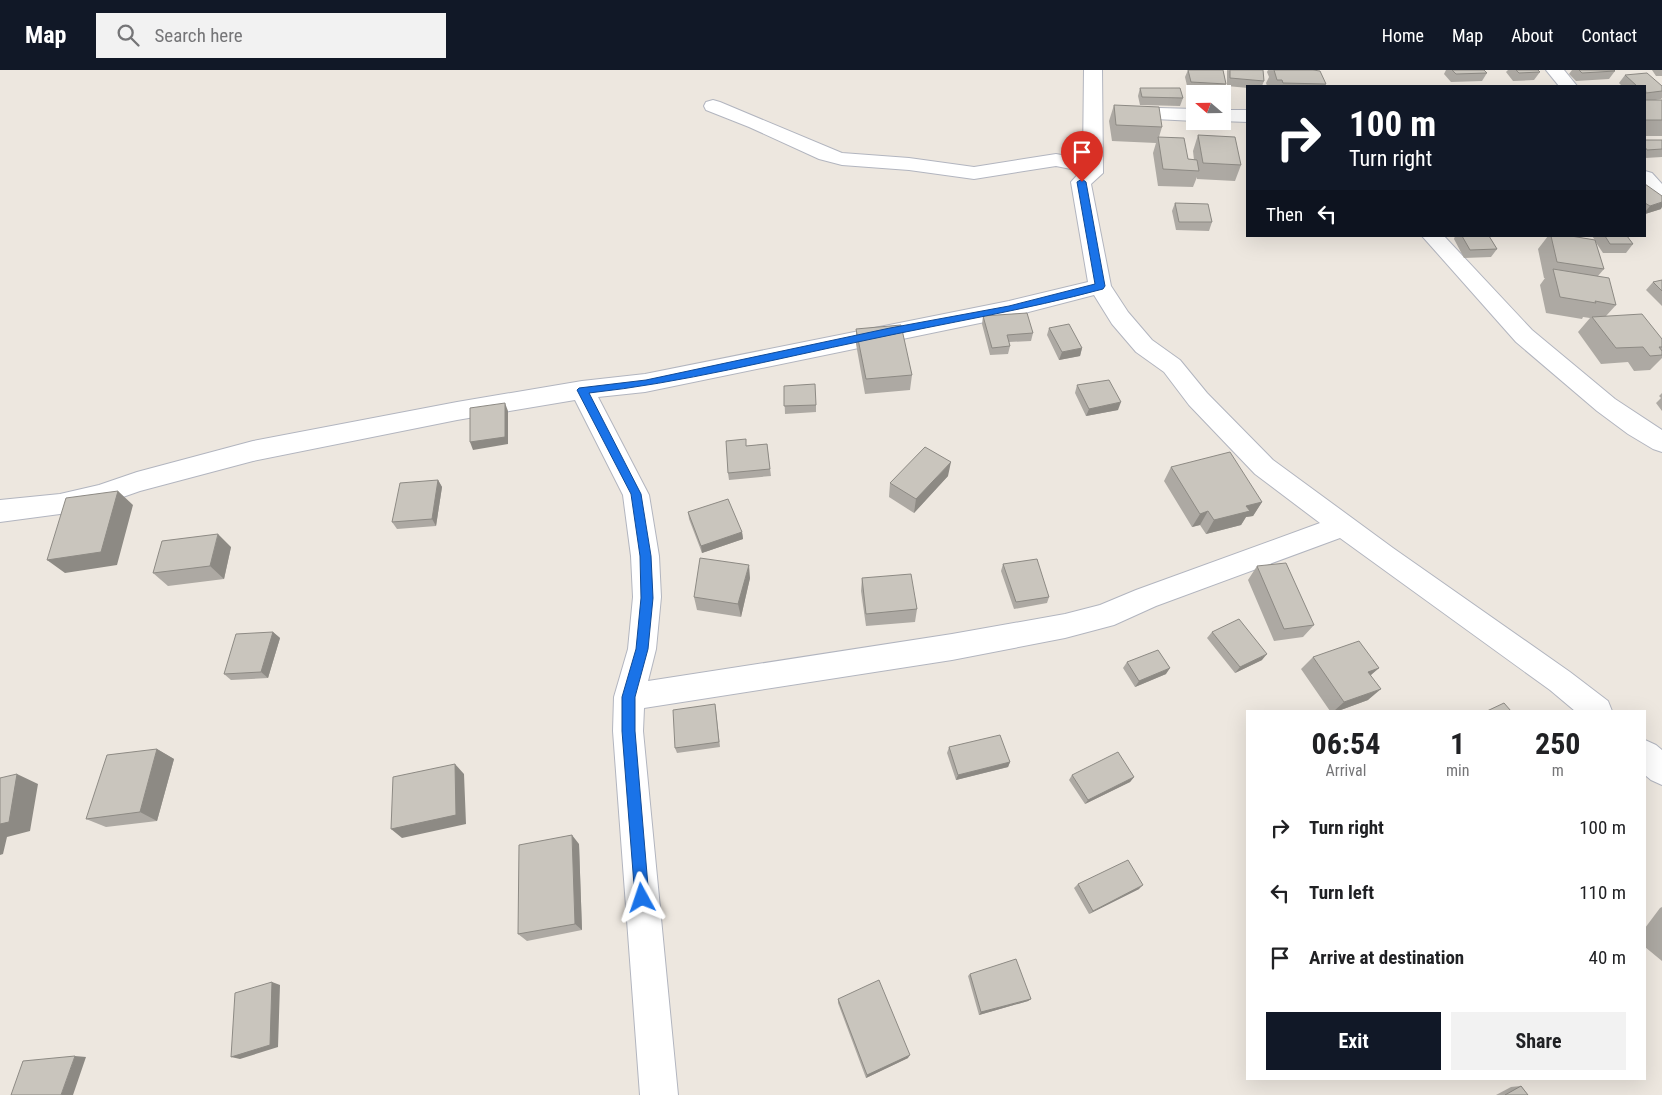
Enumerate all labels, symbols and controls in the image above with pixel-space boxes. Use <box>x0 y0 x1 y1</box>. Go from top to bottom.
search box <box>96 13 446 58</box>
text: Map <box>25 21 66 49</box>
icon: search <box>114 21 142 49</box>
text: Search here <box>154 24 243 47</box>
text: Home <box>1382 25 1424 46</box>
text: Map <box>1452 25 1483 46</box>
text: About <box>1511 25 1553 46</box>
text: Contact <box>1581 25 1637 46</box>
north arrow <box>1186 85 1231 130</box>
map controls <box>1186 85 1231 130</box>
text: 100 m <box>1349 104 1436 145</box>
icon: right <box>1266 105 1331 170</box>
pin <box>1061 131 1103 182</box>
icon: arrive <box>1068 138 1096 166</box>
text: Turn right <box>1349 146 1432 171</box>
icon: left <box>1313 200 1341 228</box>
text: Then <box>1266 203 1303 226</box>
text: 06:54 <box>1312 726 1380 761</box>
text: 1 <box>1450 726 1465 761</box>
text: 250 <box>1535 726 1580 761</box>
text: Arrival <box>1326 761 1366 780</box>
text: min <box>1446 761 1469 780</box>
text: m <box>1552 761 1564 780</box>
icon: right <box>1266 814 1294 842</box>
text: Turn right <box>1309 816 1384 839</box>
text: 100 m <box>1579 816 1626 839</box>
position arrow <box>615 871 667 923</box>
icon: left <box>1266 879 1294 907</box>
text: Turn left <box>1309 881 1374 904</box>
text: 110 m <box>1579 881 1626 904</box>
icon: arrive <box>1266 944 1294 972</box>
text: Arrive at destination <box>1309 946 1464 969</box>
text: 40 m <box>1589 946 1626 969</box>
button: Exit <box>1266 1012 1441 1070</box>
button: Share <box>1451 1012 1626 1070</box>

